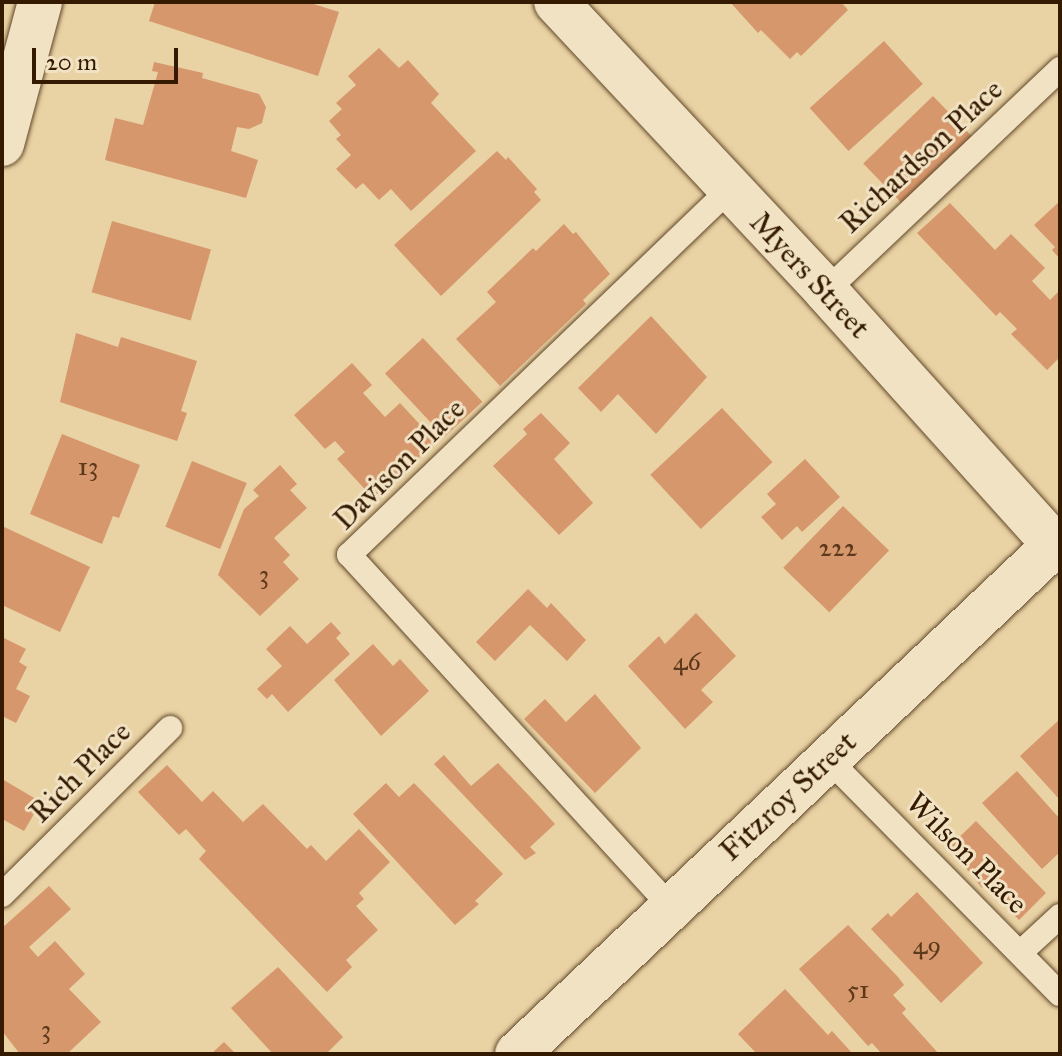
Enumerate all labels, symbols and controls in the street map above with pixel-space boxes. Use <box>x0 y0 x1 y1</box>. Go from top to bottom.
scale bar <box>36 32 182 82</box>
text: 20 m <box>46 47 97 77</box>
street label: Richardson Place <box>832 71 1010 241</box>
street label: Myers Street <box>742 204 878 346</box>
street label: Davison Place <box>326 391 472 537</box>
house number: 13 <box>78 451 98 483</box>
house number: 222 <box>819 532 857 564</box>
house number: 3 <box>259 559 269 591</box>
house number: 46 <box>673 646 701 678</box>
street label: Rich Place <box>22 714 138 830</box>
street label: Fitzroy Street <box>712 724 864 868</box>
street label: Wilson Place <box>899 785 1035 921</box>
house number: 49 <box>913 930 941 962</box>
house number: 51 <box>847 974 869 1006</box>
house number: 3 <box>41 1014 51 1046</box>

